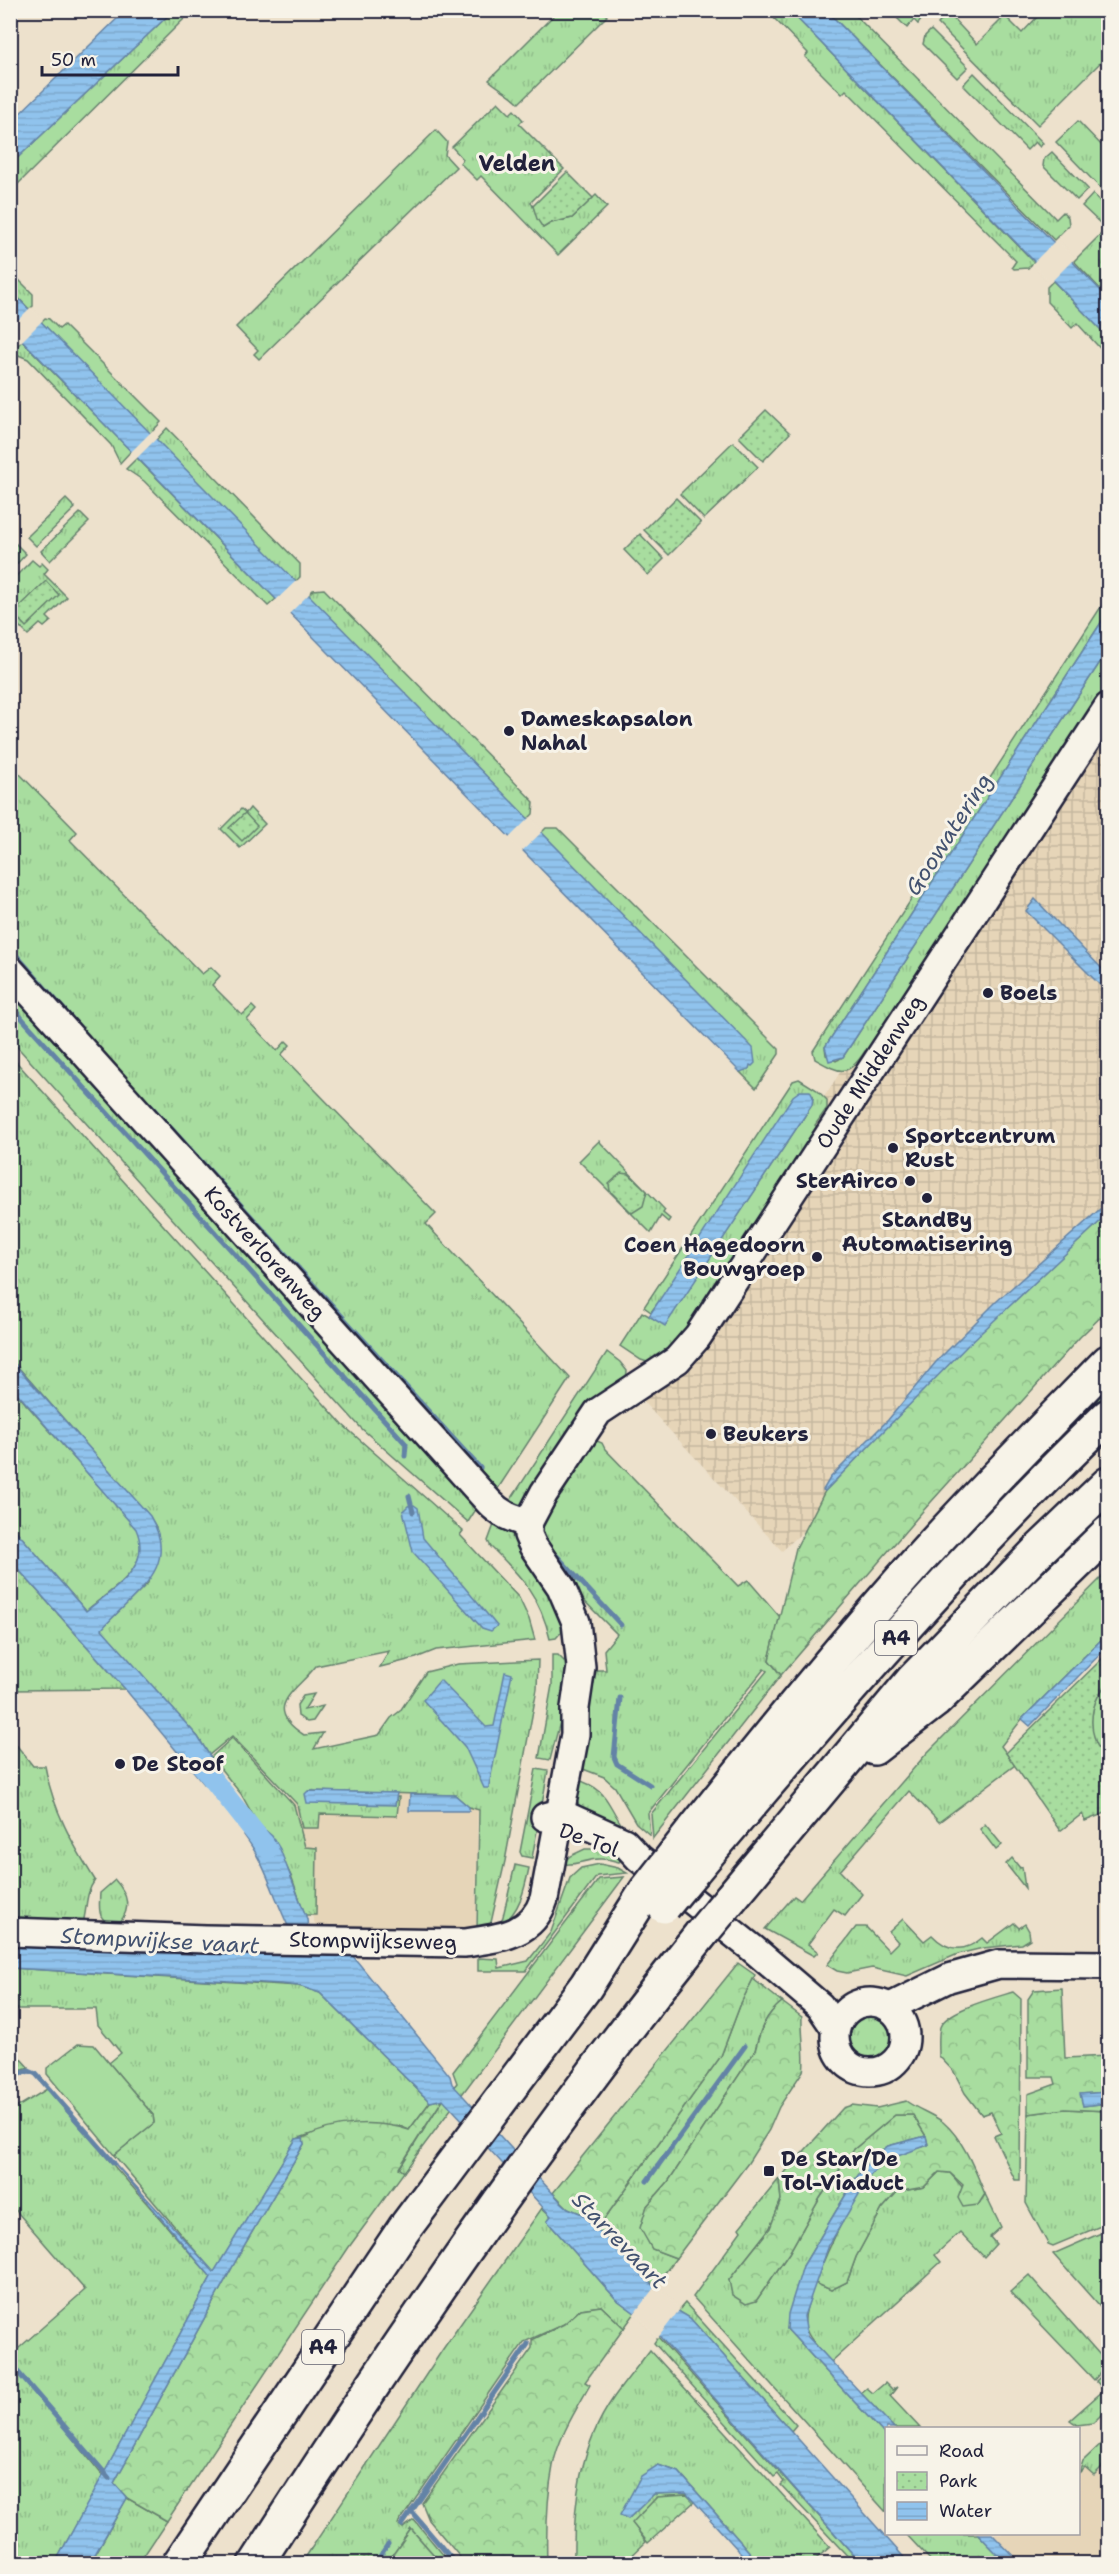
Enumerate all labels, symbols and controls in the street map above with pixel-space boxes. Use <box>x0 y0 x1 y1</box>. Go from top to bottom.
scale bar <box>42 39 178 77</box>
text: 50 m <box>51 48 96 72</box>
district label: Velden <box>478 149 556 178</box>
place label: Dameskapsalon Nahal <box>521 705 693 757</box>
marker: Dameskapsalon Nahal <box>502 724 516 738</box>
water label: Goowatering <box>898 768 999 901</box>
place label: Boels <box>1000 979 1057 1007</box>
marker: Boels <box>981 986 995 1000</box>
street label: Oude Middenweg <box>810 990 930 1154</box>
place label: Sportcentrum Rust <box>905 1122 1055 1174</box>
marker: Sportcentrum Rust <box>886 1141 900 1155</box>
place label: SterAirco <box>796 1167 898 1195</box>
marker: SterAirco <box>903 1174 917 1188</box>
street label: Kostverlorenweg <box>198 1180 332 1326</box>
marker: StandBy Automatisering <box>920 1191 934 1205</box>
place label: StandBy Automatisering <box>842 1206 1012 1258</box>
place label: Coen Hagedoorn Bouwgroep <box>624 1231 805 1283</box>
marker: Coen Hagedoorn Bouwgroep <box>810 1250 824 1264</box>
place label: Beukers <box>723 1420 809 1448</box>
marker: Beukers <box>704 1427 718 1441</box>
road number: A4 <box>875 1621 917 1655</box>
place label: De Stoof <box>132 1750 225 1778</box>
marker: De Stoof <box>113 1757 127 1771</box>
street label: De Tol <box>555 1816 624 1864</box>
water label: Stompwijkse vaart <box>60 1921 260 1960</box>
street label: Stompwijkseweg <box>289 1926 457 1956</box>
place label: De Star/De Tol-Viaduct <box>781 2145 904 2197</box>
marker: De Star/De Tol-Viaduct <box>762 2164 776 2178</box>
water label: Starrevaart <box>566 2185 674 2296</box>
road number: A4 <box>302 2330 344 2364</box>
legend <box>885 2427 1080 2535</box>
text: Road <box>939 2439 984 2463</box>
text: Park <box>939 2469 978 2493</box>
text: Water <box>939 2499 992 2523</box>

